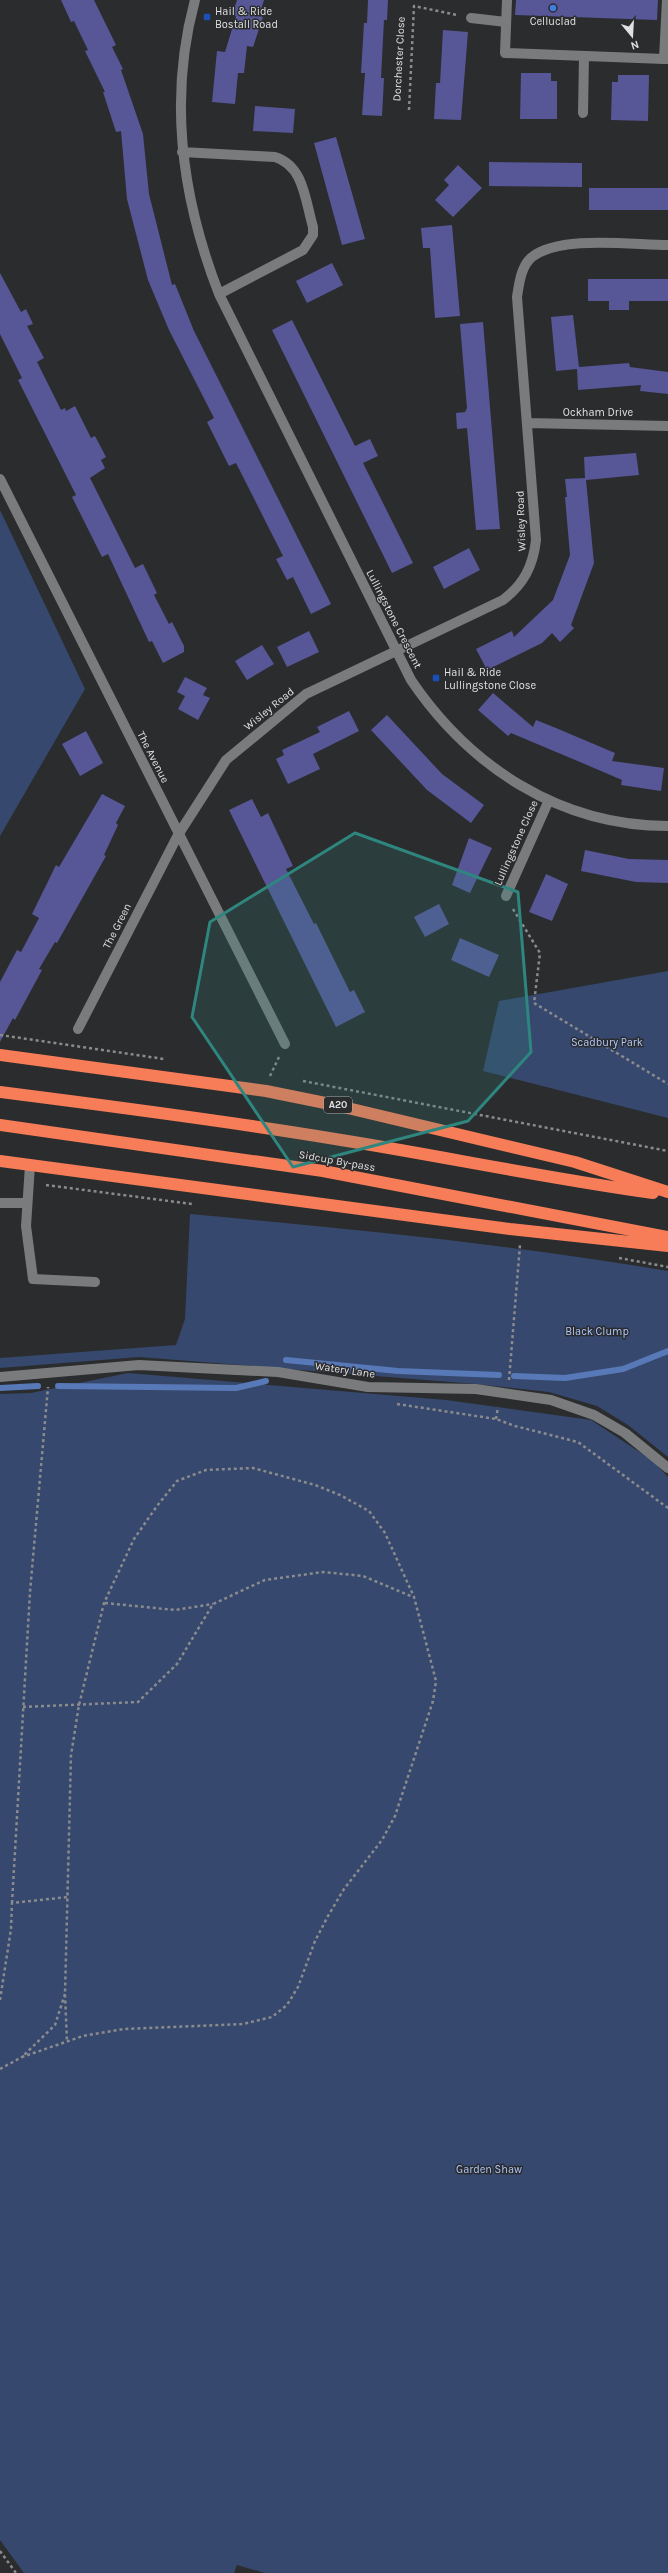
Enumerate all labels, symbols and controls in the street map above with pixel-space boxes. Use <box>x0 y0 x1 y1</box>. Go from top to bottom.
marker: Celluclad <box>548 3 558 13</box>
place label: Hail & Ride Bostall Road <box>215 5 278 31</box>
marker: Hail & Ride Bostall Road <box>202 12 212 22</box>
place label: Celluclad <box>530 15 576 28</box>
street label: Dorchester Close <box>390 16 408 102</box>
north arrow <box>612 16 652 56</box>
text: N <box>629 38 641 52</box>
street label: Ockham Drive <box>563 406 633 419</box>
street label: Wisley Road <box>513 490 529 552</box>
street label: Lullingstone Crescent <box>363 567 425 671</box>
place label: Hail & Ride Lullingstone Close <box>444 666 537 692</box>
marker: Hail & Ride Lullingstone Close <box>431 673 441 683</box>
street label: Wisley Road <box>241 685 297 733</box>
street label: The Avenue <box>134 729 172 785</box>
street label: Lullingstone Close <box>491 798 541 888</box>
street label: The Green <box>100 901 134 951</box>
park label: Scadbury Park <box>571 1036 643 1049</box>
road number: A20 <box>324 1097 352 1113</box>
street label: Sidcup By-pass <box>298 1148 377 1174</box>
park label: Black Clump <box>565 1325 629 1338</box>
street label: Watery Lane <box>314 1359 376 1381</box>
park label: Garden Shaw <box>456 2163 522 2176</box>

